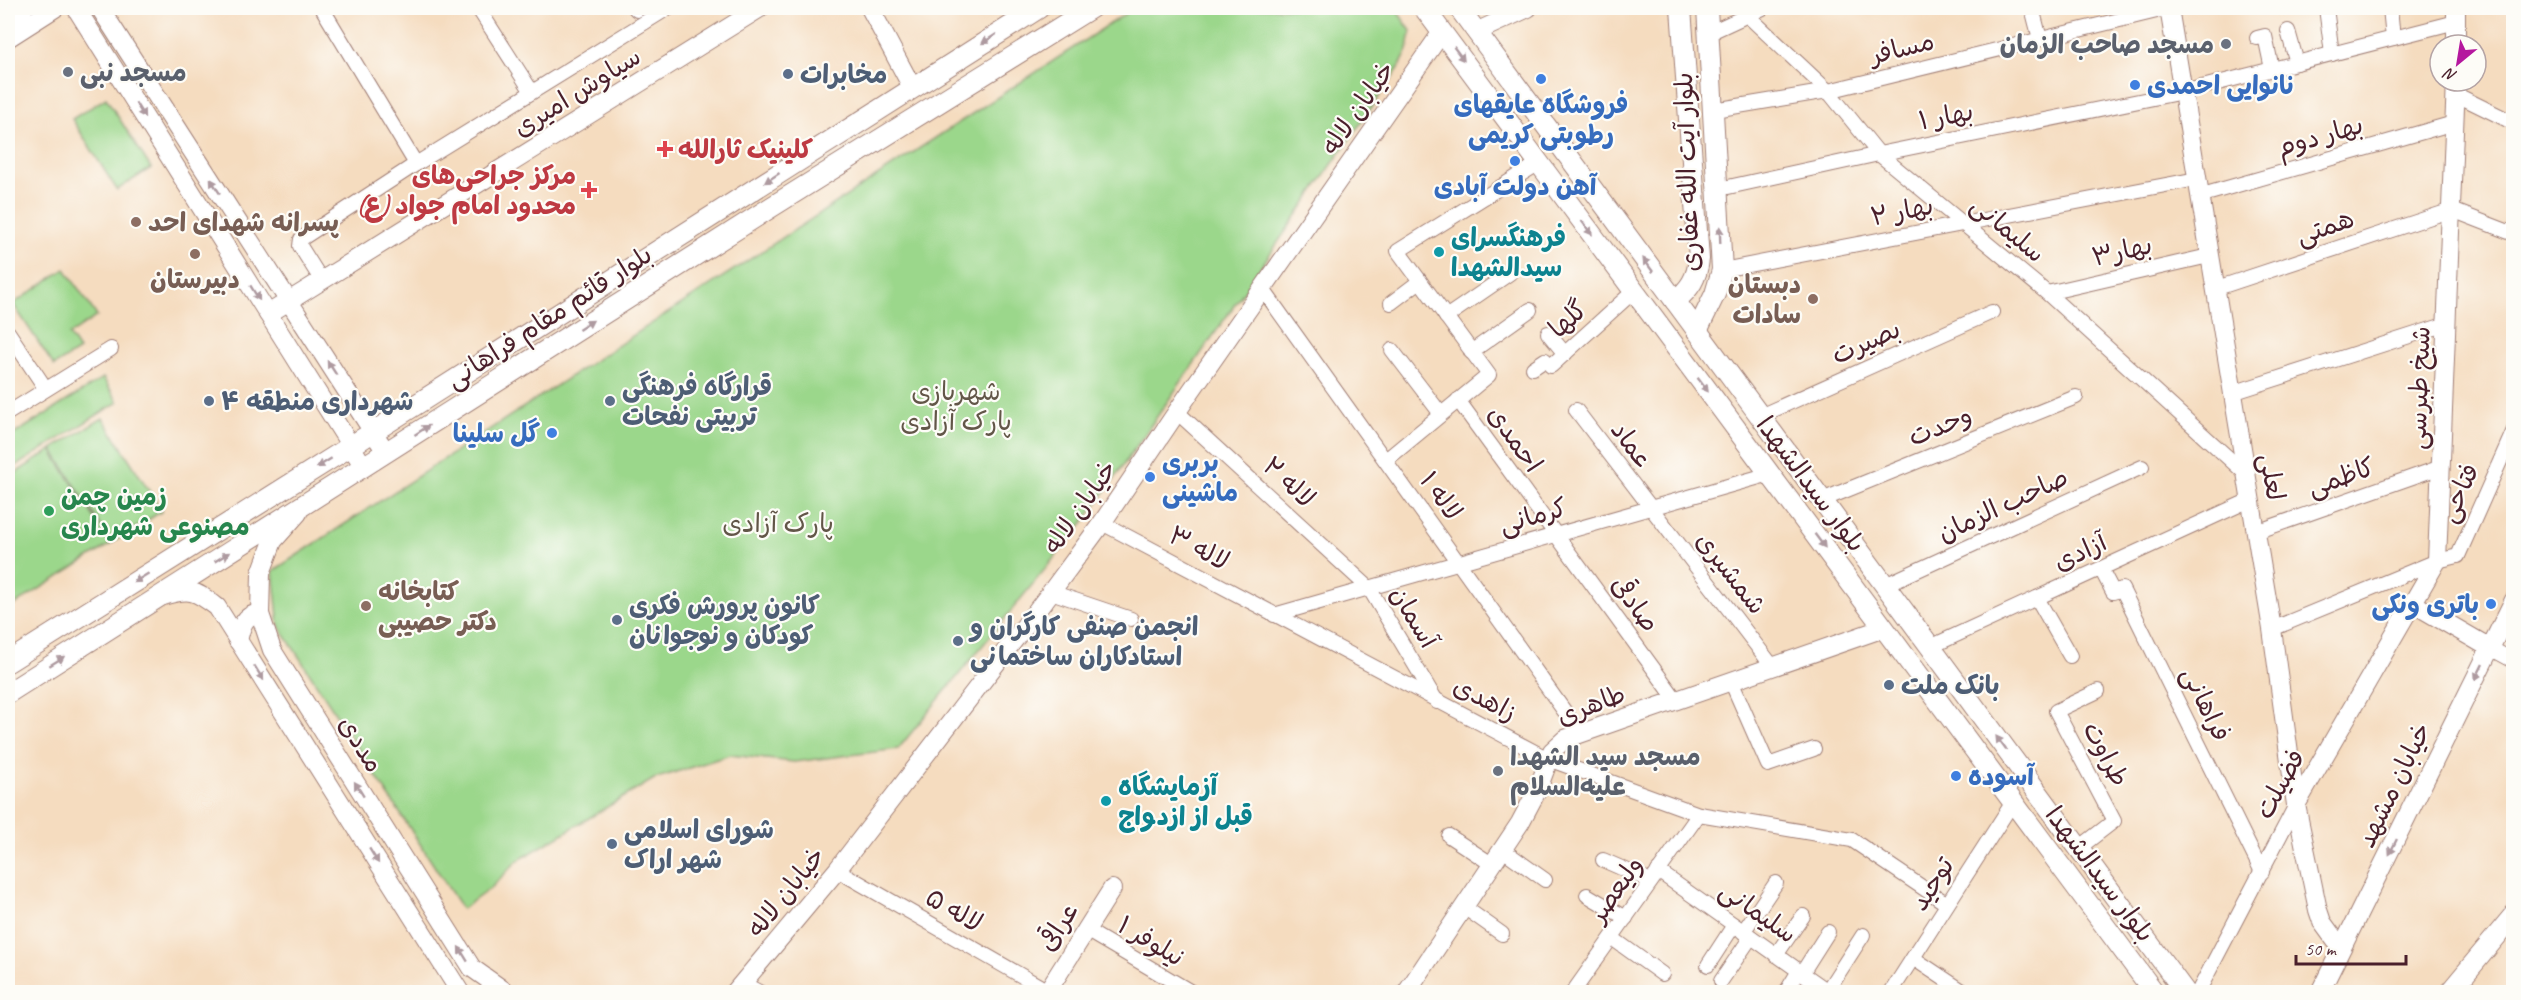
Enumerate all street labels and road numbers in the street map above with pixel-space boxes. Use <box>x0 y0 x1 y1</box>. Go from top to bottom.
street label: مسافر <box>1864 24 1938 72</box>
street label: سیاوش امیری <box>507 40 647 144</box>
street label: خیابان لاله <box>1314 55 1402 161</box>
street label: بلوار آیت الله غفاری <box>1667 72 1707 272</box>
street label: بهار ۱ <box>1916 95 1976 137</box>
street label: بهار دوم <box>2273 108 2368 167</box>
street label: سلیمانی <box>1964 188 2052 270</box>
street label: بهار ۲ <box>1868 189 1936 233</box>
street label: همتی <box>2292 202 2358 252</box>
street label: بهار۳ <box>2089 228 2155 274</box>
street label: بلوار قائم مقام فراهانی <box>440 238 660 399</box>
street label: گلها <box>1542 293 1594 345</box>
street label: بصیرت <box>1826 312 1906 372</box>
street label: شیخ طبرسی <box>2400 326 2439 450</box>
street label: وحدت <box>1903 398 1977 454</box>
street label: احمدی <box>1480 399 1550 479</box>
street label: بلوار سیدالشهدا <box>1749 409 1873 559</box>
street label: عماد <box>1603 415 1661 475</box>
street label: لاله ۲ <box>1256 449 1322 515</box>
street label: کاظمی <box>2303 450 2379 504</box>
street label: لعلی <box>2252 451 2292 503</box>
street label: خیابان لاله <box>1036 454 1124 560</box>
street label: فتاحی <box>2431 458 2487 528</box>
street label: صاحب الزمان <box>1932 460 2074 550</box>
street label: لاله ۱ <box>1412 465 1470 527</box>
street label: کرمانی <box>1495 491 1571 541</box>
street label: لاله ۳ <box>1163 518 1235 578</box>
street label: شمشیری <box>1688 525 1774 621</box>
street label: آزادی <box>2048 525 2113 579</box>
street label: صادقی <box>1603 569 1667 639</box>
street label: آسمان <box>1383 580 1446 655</box>
street label: فراهانی <box>2174 661 2238 747</box>
street label: زاهدی <box>1448 669 1522 729</box>
street label: طاهری <box>1552 677 1630 733</box>
street label: مددی <box>331 710 391 778</box>
street label: طراوت <box>2075 716 2137 792</box>
street label: خیابان مشهد <box>2350 717 2438 853</box>
street label: فضیلت <box>2248 743 2312 825</box>
street label: بلوار سیدالشهدا <box>2038 799 2162 949</box>
street label: خیابان لاله <box>739 840 833 944</box>
street label: ولیعصر <box>1580 850 1651 930</box>
street label: توحید <box>1902 851 1962 917</box>
street label: سلیمانی <box>1713 873 1803 951</box>
street label: لاله ۵ <box>919 881 989 939</box>
street label: عراقی <box>1030 896 1086 958</box>
street label: نیلوفر ۱ <box>1112 908 1190 974</box>

